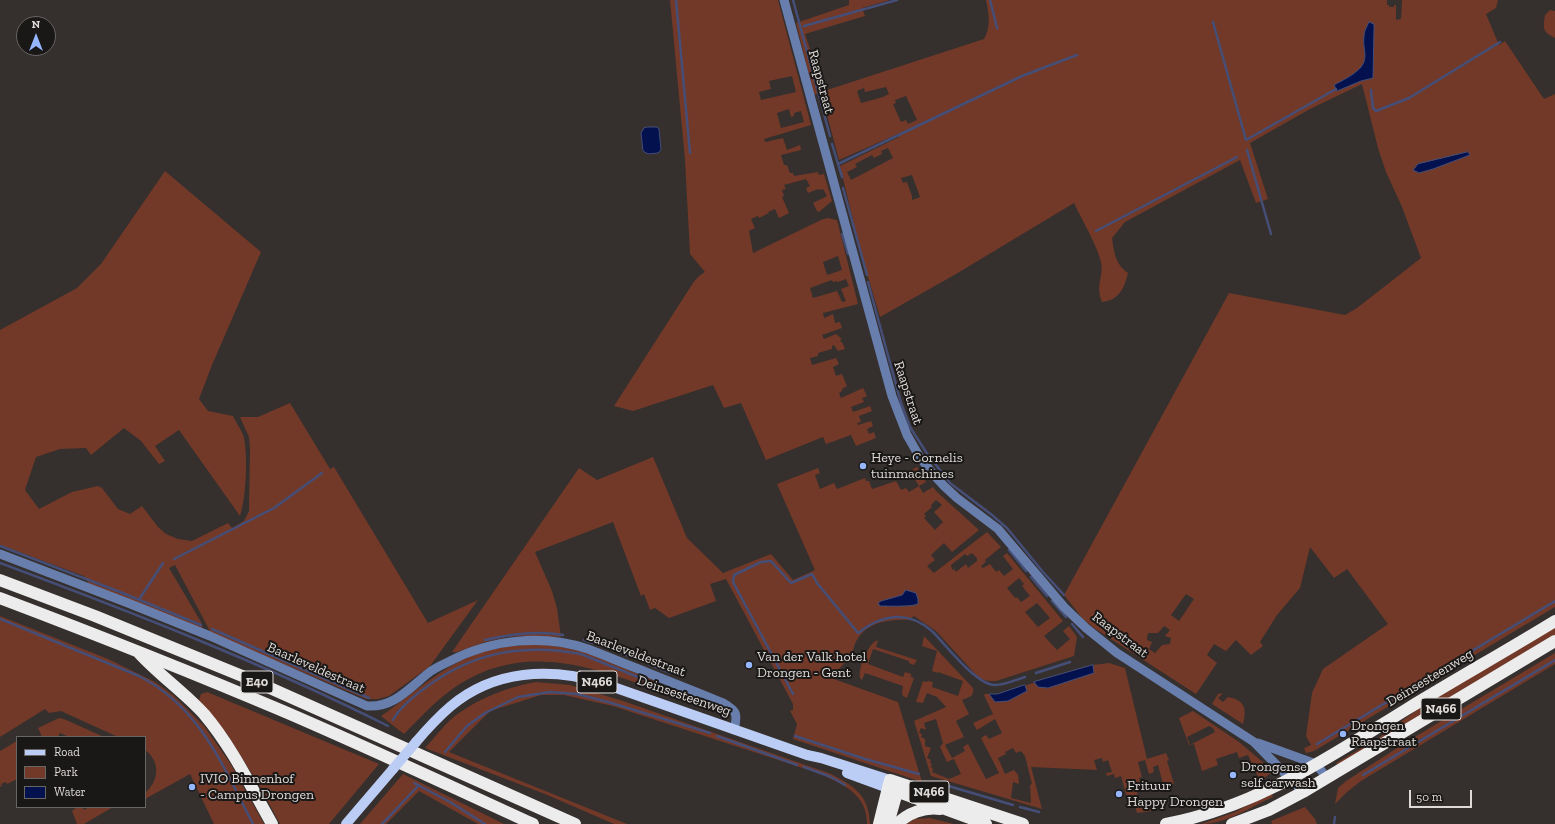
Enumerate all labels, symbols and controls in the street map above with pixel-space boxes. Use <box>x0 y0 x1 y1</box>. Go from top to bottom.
north arrow <box>16 16 56 56</box>
text: N <box>32 18 40 31</box>
street label: Raapstraat <box>804 48 838 116</box>
street label: Raapstraat <box>890 359 926 427</box>
place label: Heye - Cornelis tuinmachines <box>871 450 963 482</box>
marker: Heye - Cornelis tuinmachines <box>858 461 868 471</box>
street label: Raapstraat <box>1089 608 1151 662</box>
street label: Baarleveldestraat <box>584 627 688 681</box>
street label: Baarleveldestraat <box>265 639 367 697</box>
street label: Deinsesteenweg <box>1384 646 1476 710</box>
place label: Van der Valk hotel Drongen - Gent <box>757 649 866 682</box>
marker: Van der Valk hotel Drongen - Gent <box>744 660 754 670</box>
road number: E40 <box>241 671 273 693</box>
road number: N466 <box>577 671 617 693</box>
street label: Deinsesteenweg <box>635 672 733 720</box>
road number: N466 <box>1421 698 1461 720</box>
place label: Drongen Raapstraat <box>1351 718 1417 750</box>
marker: Drongen Raapstraat <box>1338 729 1348 739</box>
legend <box>16 736 146 808</box>
text: Road <box>54 745 80 759</box>
place label: Drongense self carwash <box>1241 759 1316 792</box>
text: Park <box>54 765 78 779</box>
marker: Drongense self carwash <box>1228 770 1238 780</box>
place label: IVIO Binnenhof - Campus Drongen <box>200 771 314 804</box>
place label: Frituur Happy Drongen <box>1127 778 1223 810</box>
road number: N466 <box>909 781 949 803</box>
marker: IVIO Binnenhof - Campus Drongen <box>187 782 197 792</box>
scale bar <box>1411 782 1474 808</box>
text: Water <box>54 785 86 799</box>
marker: Frituur Happy Drongen <box>1114 789 1124 799</box>
text: 50 m <box>1416 790 1442 804</box>

